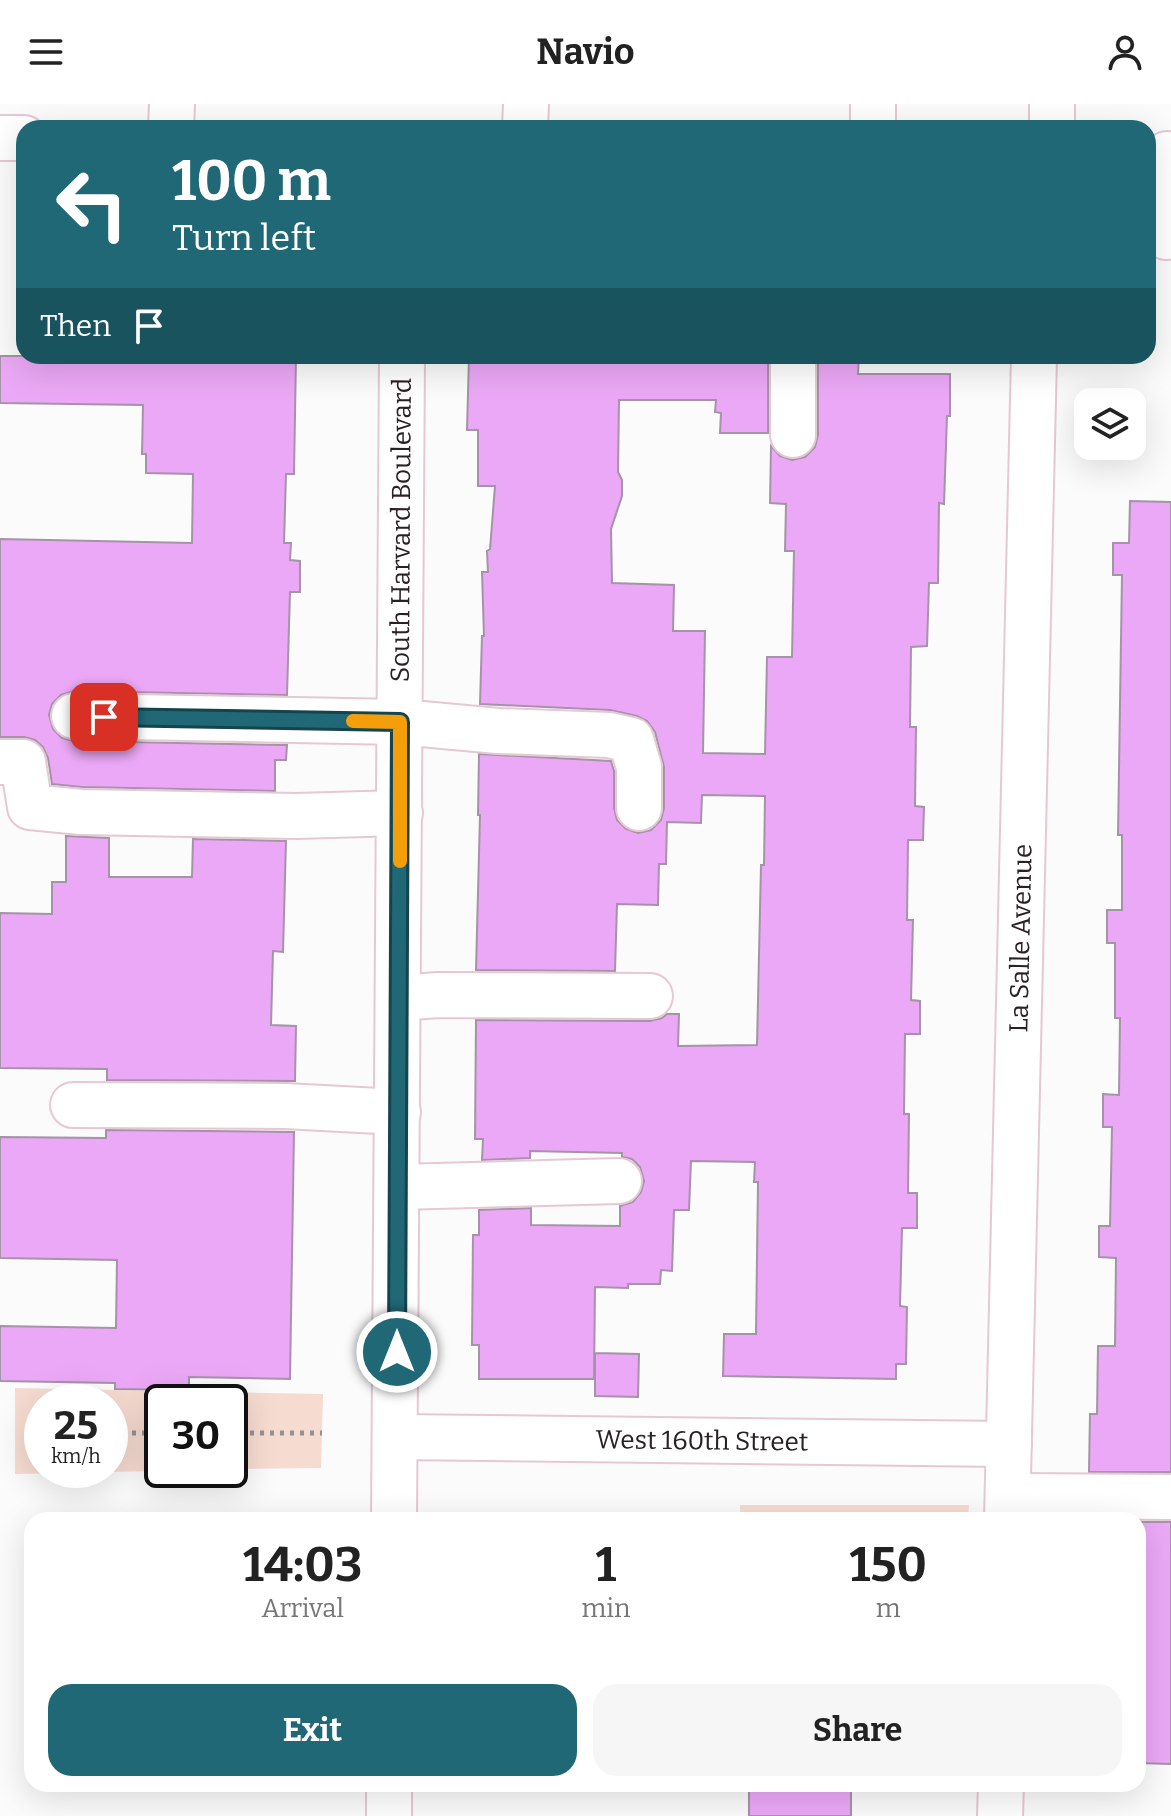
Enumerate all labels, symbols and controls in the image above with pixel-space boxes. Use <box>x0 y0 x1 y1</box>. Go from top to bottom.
icon: menu <box>24 30 68 74</box>
text: Navio <box>536 30 635 74</box>
icon: person <box>1103 30 1147 74</box>
text: 100 m <box>172 148 331 215</box>
icon: left <box>40 152 144 256</box>
text: Turn left <box>172 216 316 260</box>
icon: arrive <box>127 304 171 348</box>
text: Then <box>40 308 111 344</box>
street label: South Harvard Boulevard <box>384 378 417 682</box>
map controls <box>1074 388 1146 460</box>
button: layers <box>1074 388 1146 460</box>
pin <box>70 683 138 751</box>
icon: arrive <box>82 695 126 739</box>
street label: La Salle Avenue <box>1003 844 1038 1033</box>
position arrow <box>355 1310 439 1394</box>
speed limit sign: 30 <box>144 1384 248 1488</box>
text: 25 <box>54 1402 98 1450</box>
street label: West 160th Street <box>596 1424 809 1457</box>
text: km/h <box>51 1444 101 1468</box>
text: 14:03 <box>243 1536 362 1594</box>
text: 1 <box>596 1536 616 1594</box>
text: 150 <box>849 1536 927 1594</box>
text: Arrival <box>262 1593 344 1624</box>
text: min <box>581 1593 630 1624</box>
text: m <box>876 1593 901 1624</box>
button: Exit <box>48 1684 577 1776</box>
button: Share <box>593 1684 1122 1776</box>

